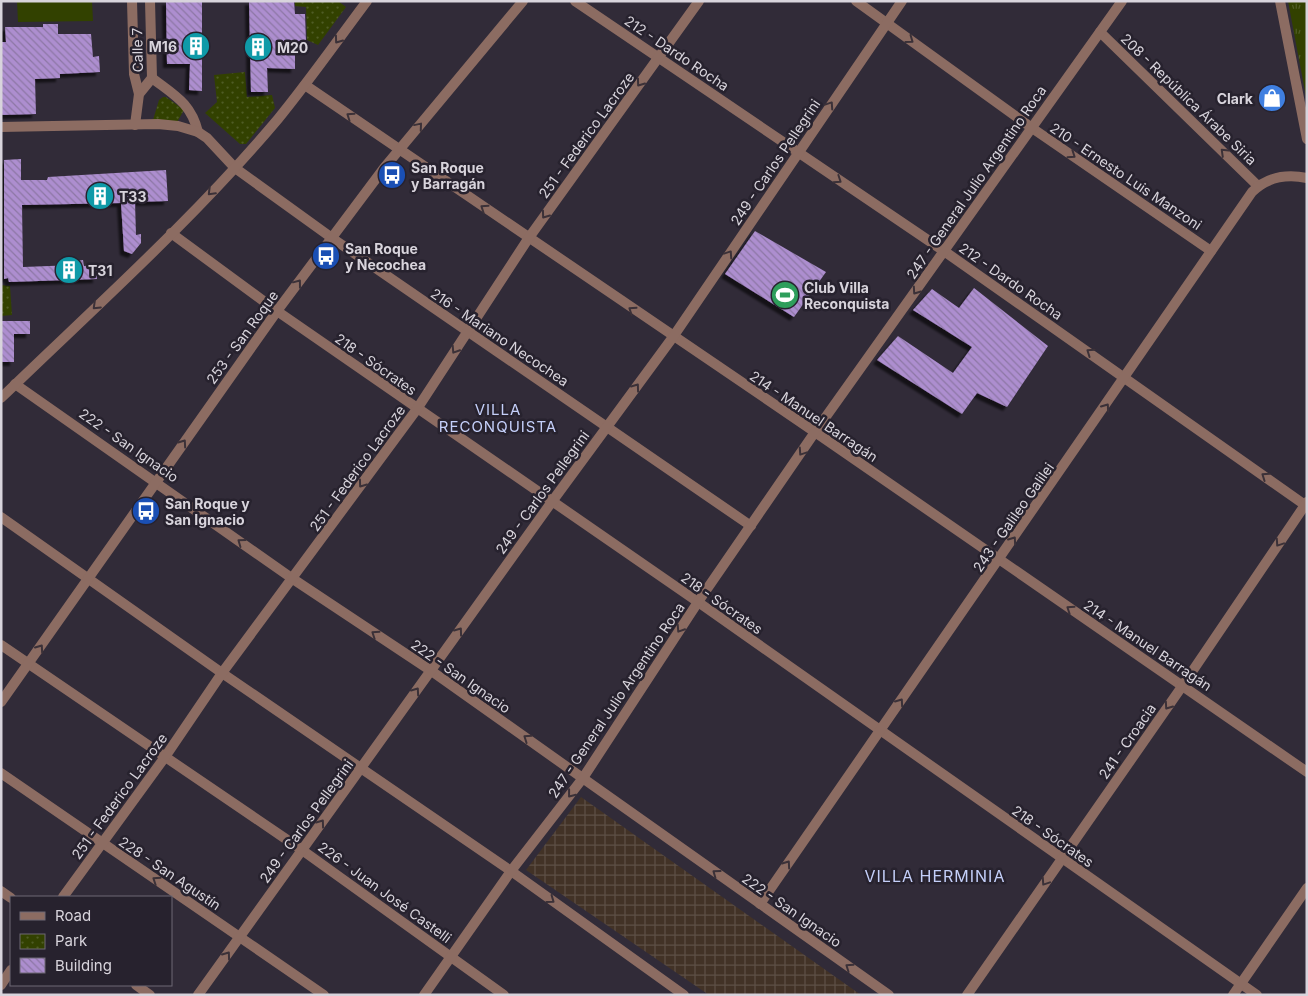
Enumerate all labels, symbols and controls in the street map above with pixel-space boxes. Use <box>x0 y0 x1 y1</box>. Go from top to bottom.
street label: 212 - Dardo Rocha <box>622 12 732 94</box>
street label: Calle 7 <box>128 27 146 73</box>
street label: 208 - República Árabe Siria <box>1118 30 1260 168</box>
building icon: M16 <box>181 31 211 61</box>
building icon: M20 <box>243 32 273 62</box>
one-way arrow <box>904 34 913 42</box>
one-way arrow <box>334 35 344 44</box>
place label: M16 <box>149 38 177 55</box>
place label: M20 <box>277 39 308 56</box>
street label: 251 - Federico Lacroze <box>535 69 637 201</box>
one-way arrow <box>637 77 646 87</box>
street label: 247 - General Julio Argentino Roca <box>903 82 1049 282</box>
shop icon: Clark <box>1257 83 1287 113</box>
place label: Clark <box>1217 90 1254 107</box>
street label: 249 - Carlos Pellegrini <box>727 96 823 228</box>
one-way arrow <box>824 102 833 111</box>
one-way arrow <box>346 113 355 122</box>
street label: 210 - Ernesto Luis Manzoni <box>1047 119 1205 233</box>
one-way arrow <box>413 123 421 132</box>
one-way arrow <box>1066 149 1076 158</box>
one-way arrow <box>1220 149 1229 158</box>
place label: San Roque y Barragán <box>411 159 485 192</box>
bus stop icon: San Roque y Barragán <box>377 160 407 190</box>
one-way arrow <box>832 174 842 183</box>
building icon: T33 <box>85 181 115 211</box>
one-way arrow <box>208 186 217 195</box>
place label: T33 <box>119 188 146 205</box>
one-way arrow <box>480 205 489 214</box>
one-way arrow <box>542 209 551 219</box>
street label: 212 - Dardo Rocha <box>956 239 1066 323</box>
place label: San Roque y Necochea <box>345 240 426 273</box>
bus stop icon: San Roque y Necochea <box>311 241 341 271</box>
one-way arrow <box>723 250 732 260</box>
building icon: T31 <box>54 255 84 285</box>
place label: T31 <box>88 262 112 279</box>
place label: Club Villa Reconquista <box>804 279 889 312</box>
one-way arrow <box>293 280 301 289</box>
sports icon: Club Villa Reconquista <box>770 280 800 310</box>
street label: 216 - Mariano Necochea <box>428 284 572 390</box>
one-way arrow <box>913 285 922 295</box>
street label: 253 - San Roque <box>202 287 282 387</box>
one-way arrow <box>92 300 101 309</box>
one-way arrow <box>629 307 638 316</box>
street label: 218 - Sócrates <box>332 330 420 398</box>
one-way arrow <box>452 345 461 354</box>
one-way arrow <box>1086 349 1095 358</box>
street label: 214 - Manuel Barragán <box>747 367 881 465</box>
one-way arrow <box>630 383 639 393</box>
district label: VILLA RECONQUISTA <box>439 400 557 436</box>
street label: 251 - Federico Lacroze <box>306 402 408 534</box>
one-way arrow <box>1100 403 1109 412</box>
street label: 222 - San Ignacio <box>76 404 182 486</box>
street label: 249 - Carlos Pellegrini <box>492 427 592 557</box>
one-way arrow <box>177 439 186 449</box>
one-way arrow <box>799 446 808 456</box>
street label: 243 - Galileo Galilei <box>969 459 1057 575</box>
one-way arrow <box>1262 474 1271 482</box>
one-way arrow <box>359 478 368 488</box>
place label: San Roque y San Ignacio <box>165 495 250 528</box>
bus stop icon: San Roque y San Ignacio <box>131 496 161 526</box>
one-way arrow <box>1007 537 1016 546</box>
one-way arrow <box>1276 537 1285 546</box>
one-way arrow <box>238 539 247 547</box>
street label: 218 - Sócrates <box>678 569 766 637</box>
street label: 214 - Manuel Barragán <box>1081 596 1215 694</box>
street label: 247 - General Julio Argentino Roca <box>544 599 688 801</box>
one-way arrow <box>1066 606 1076 615</box>
one-way arrow <box>677 624 686 633</box>
one-way arrow <box>453 627 462 637</box>
one-way arrow <box>371 630 380 640</box>
street label: 222 - San Ignacio <box>408 635 514 717</box>
one-way arrow <box>34 645 43 654</box>
one-way arrow <box>410 687 419 697</box>
one-way arrow <box>894 699 903 708</box>
street label: 241 - Croacia <box>1095 700 1159 782</box>
one-way arrow <box>1165 700 1174 710</box>
street label: 251 - Federico Lacroze <box>68 730 170 862</box>
one-way arrow <box>523 735 533 744</box>
street label: 249 - Carlos Pellegrini <box>256 756 356 886</box>
one-way arrow <box>568 788 577 798</box>
street label: 218 - Sócrates <box>1009 802 1097 870</box>
one-way arrow <box>316 820 324 829</box>
street label: 228 - San Agustín <box>116 833 224 913</box>
street label: 226 - Juan José Castelli <box>315 838 455 946</box>
one-way arrow <box>781 861 790 870</box>
district label: VILLA HERMINIA <box>865 866 1005 886</box>
street label: 222 - San Ignacio <box>739 869 845 951</box>
one-way arrow <box>712 870 722 879</box>
one-way arrow <box>1042 876 1051 886</box>
one-way arrow <box>152 877 162 886</box>
one-way arrow <box>545 893 554 903</box>
legend <box>10 896 172 986</box>
text: Road <box>55 906 91 925</box>
text: Park <box>55 931 88 950</box>
one-way arrow <box>221 951 230 961</box>
text: Building <box>55 956 112 975</box>
one-way arrow <box>845 964 855 973</box>

